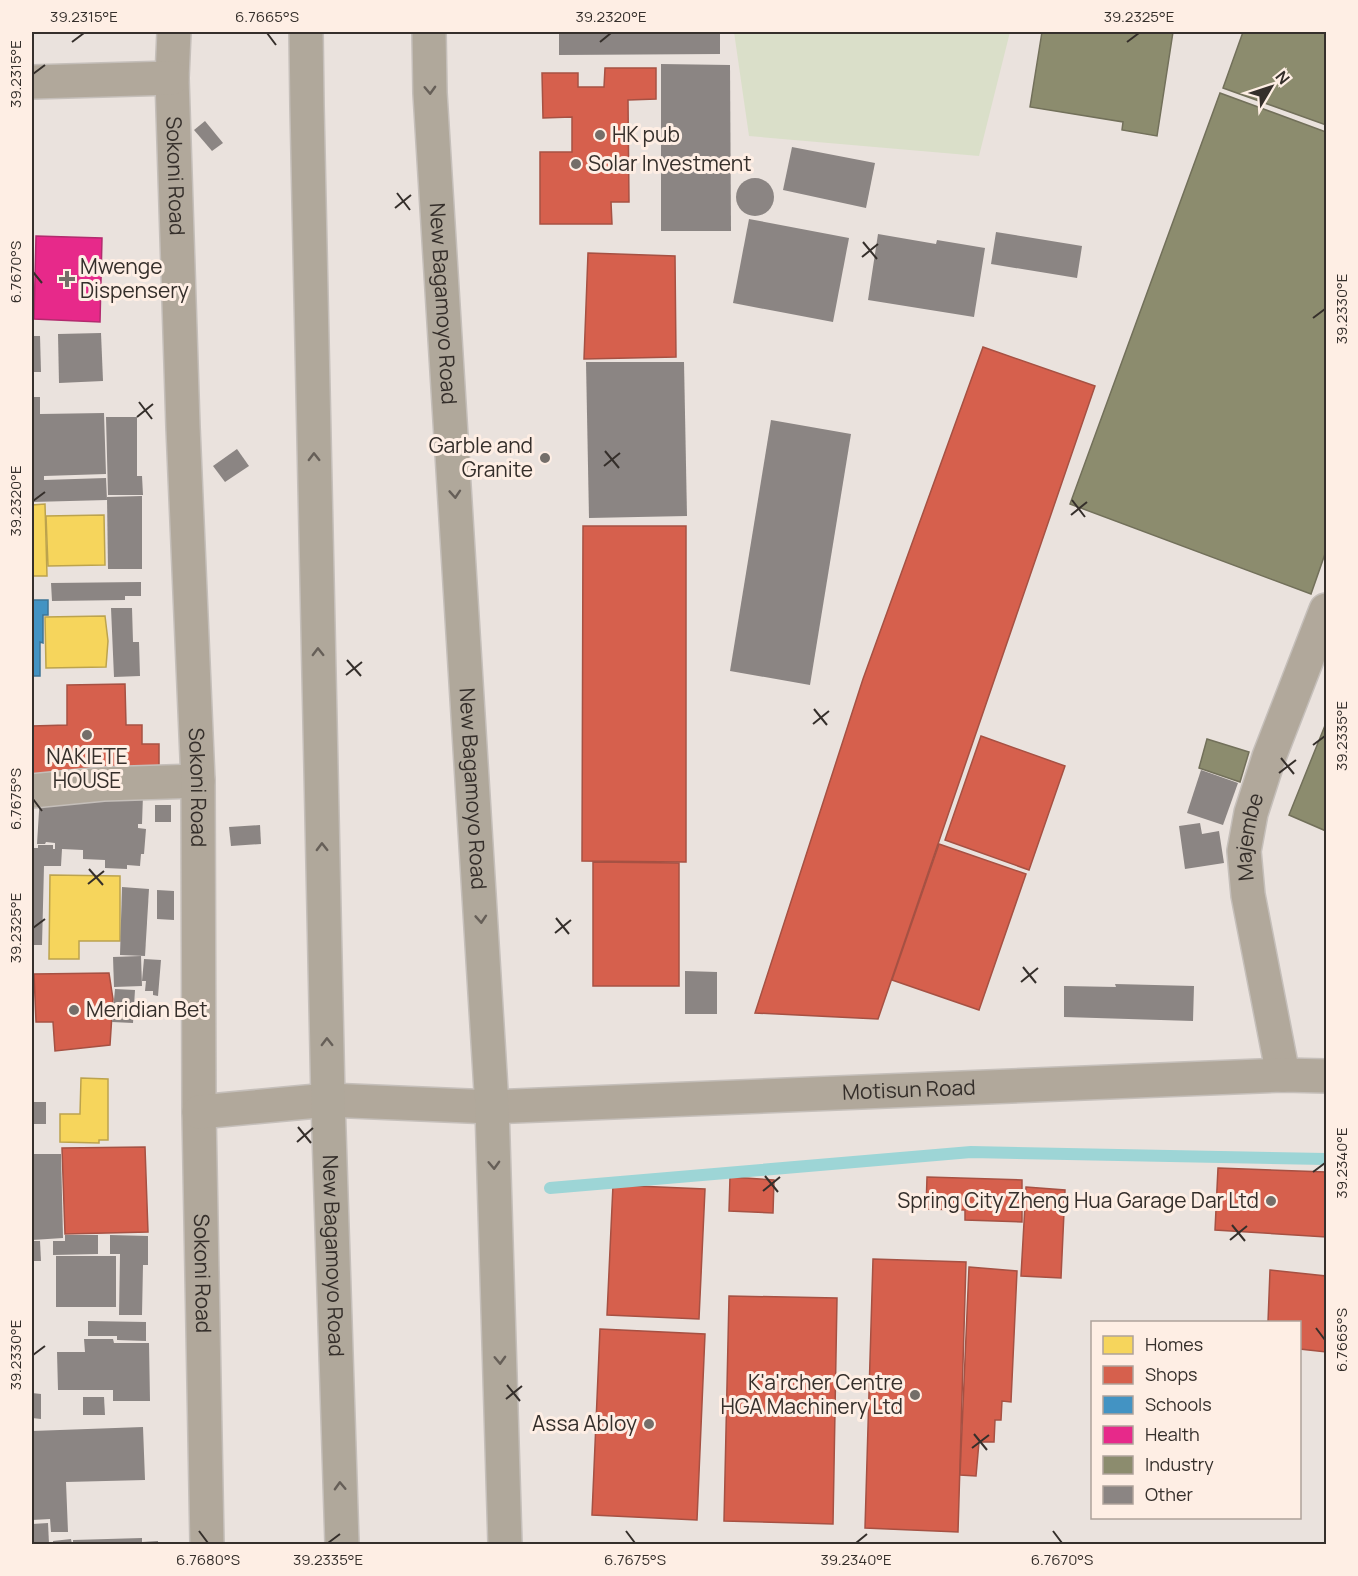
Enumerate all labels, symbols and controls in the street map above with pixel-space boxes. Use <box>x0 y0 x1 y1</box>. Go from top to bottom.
text: 39.2315°E <box>50 6 118 27</box>
text: 6.7665°S <box>235 6 299 27</box>
text: 39.2320°E <box>576 6 646 27</box>
text: 39.2325°E <box>1104 6 1174 27</box>
text: 39.2315°E <box>5 40 26 108</box>
north arrow <box>1241 57 1301 117</box>
text: N <box>1270 66 1295 89</box>
one-way arrow <box>424 85 437 94</box>
street label: Sokoni Road <box>160 116 192 236</box>
place label: HK pub <box>612 120 680 148</box>
marker: HK pub <box>593 128 607 142</box>
place label: Solar Investment <box>588 149 752 177</box>
marker: Solar Investment <box>569 157 583 171</box>
street label: New Bagamoyo Road <box>424 202 464 405</box>
text: 6.7670°S <box>5 241 26 303</box>
place label: Mwenge Dispensery <box>80 252 189 304</box>
marker: Mwenge Dispensery <box>58 270 76 288</box>
text: 39.2330°E <box>1331 274 1352 344</box>
place label: Garble and Granite <box>429 431 533 483</box>
marker: Garble and Granite <box>538 451 552 465</box>
one-way arrow <box>308 452 320 461</box>
text: 39.2320°E <box>5 466 26 536</box>
one-way arrow <box>448 490 461 499</box>
one-way arrow <box>312 647 324 656</box>
street label: New Bagamoyo Road <box>453 687 494 890</box>
text: 39.2335°E <box>1331 701 1352 771</box>
street label: Sokoni Road <box>183 727 213 847</box>
marker: NAKIETE HOUSE <box>80 728 94 742</box>
place label: NAKIETE HOUSE <box>46 742 128 794</box>
text: 6.7675°S <box>5 768 26 830</box>
street label: Majembe <box>1229 789 1270 882</box>
one-way arrow <box>316 842 329 851</box>
text: 39.2325°E <box>5 893 26 963</box>
one-way arrow <box>474 915 487 924</box>
place label: Meridian Bet <box>86 995 208 1023</box>
marker: Meridian Bet <box>67 1003 81 1017</box>
one-way arrow <box>320 1037 333 1046</box>
street label: Motisun Road <box>842 1072 976 1106</box>
text: 39.2340°E <box>1331 1127 1352 1199</box>
street label: New Bagamoyo Road <box>317 1154 351 1357</box>
one-way arrow <box>488 1161 500 1170</box>
place label: Spring City Zheng Hua Garage Dar Ltd <box>897 1186 1259 1214</box>
marker: Spring City Zheng Hua Garage Dar Ltd <box>1264 1194 1278 1208</box>
street label: Sokoni Road <box>188 1213 218 1333</box>
text: 6.7665°S <box>1331 1308 1352 1372</box>
text: 39.2330°E <box>5 1320 26 1390</box>
legend <box>1091 1321 1301 1519</box>
text: Homes <box>1145 1332 1203 1356</box>
one-way arrow <box>494 1356 506 1365</box>
text: Shops <box>1145 1362 1197 1386</box>
place label: K'a'rcher Centre HGA Machinery Ltd <box>720 1368 903 1420</box>
marker: K'a'rcher Centre HGA Machinery Ltd <box>908 1388 922 1402</box>
text: Schools <box>1145 1392 1212 1416</box>
place label: Assa Abloy <box>532 1409 637 1437</box>
marker: Assa Abloy <box>642 1417 656 1431</box>
text: Health <box>1145 1422 1200 1446</box>
text: Industry <box>1145 1452 1214 1476</box>
one-way arrow <box>334 1482 347 1491</box>
text: Other <box>1145 1482 1193 1506</box>
text: 6.7680°S <box>176 1549 240 1570</box>
text: 39.2335°E <box>293 1549 363 1570</box>
text: 6.7675°S <box>604 1549 666 1570</box>
text: 39.2340°E <box>820 1549 892 1570</box>
text: 6.7670°S <box>1031 1549 1093 1570</box>

